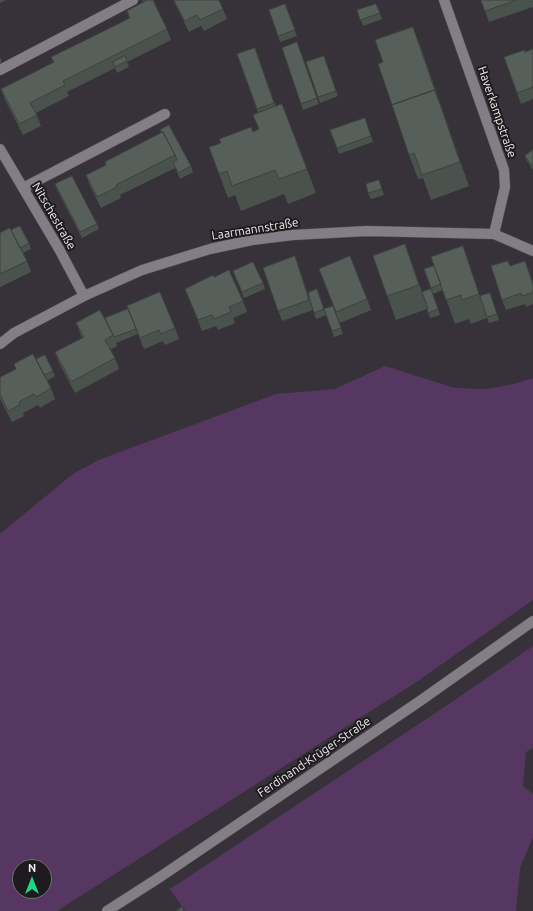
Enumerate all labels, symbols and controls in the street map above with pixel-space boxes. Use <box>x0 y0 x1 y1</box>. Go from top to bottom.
street label: Haverkampstraße <box>475 64 519 160</box>
street label: Nitschestraße <box>29 180 79 252</box>
street label: Laarmannstraße <box>211 215 299 243</box>
street label: Ferdinand-Krüger-Straße <box>255 714 373 800</box>
north arrow <box>12 859 52 899</box>
text: N <box>28 862 36 874</box>

